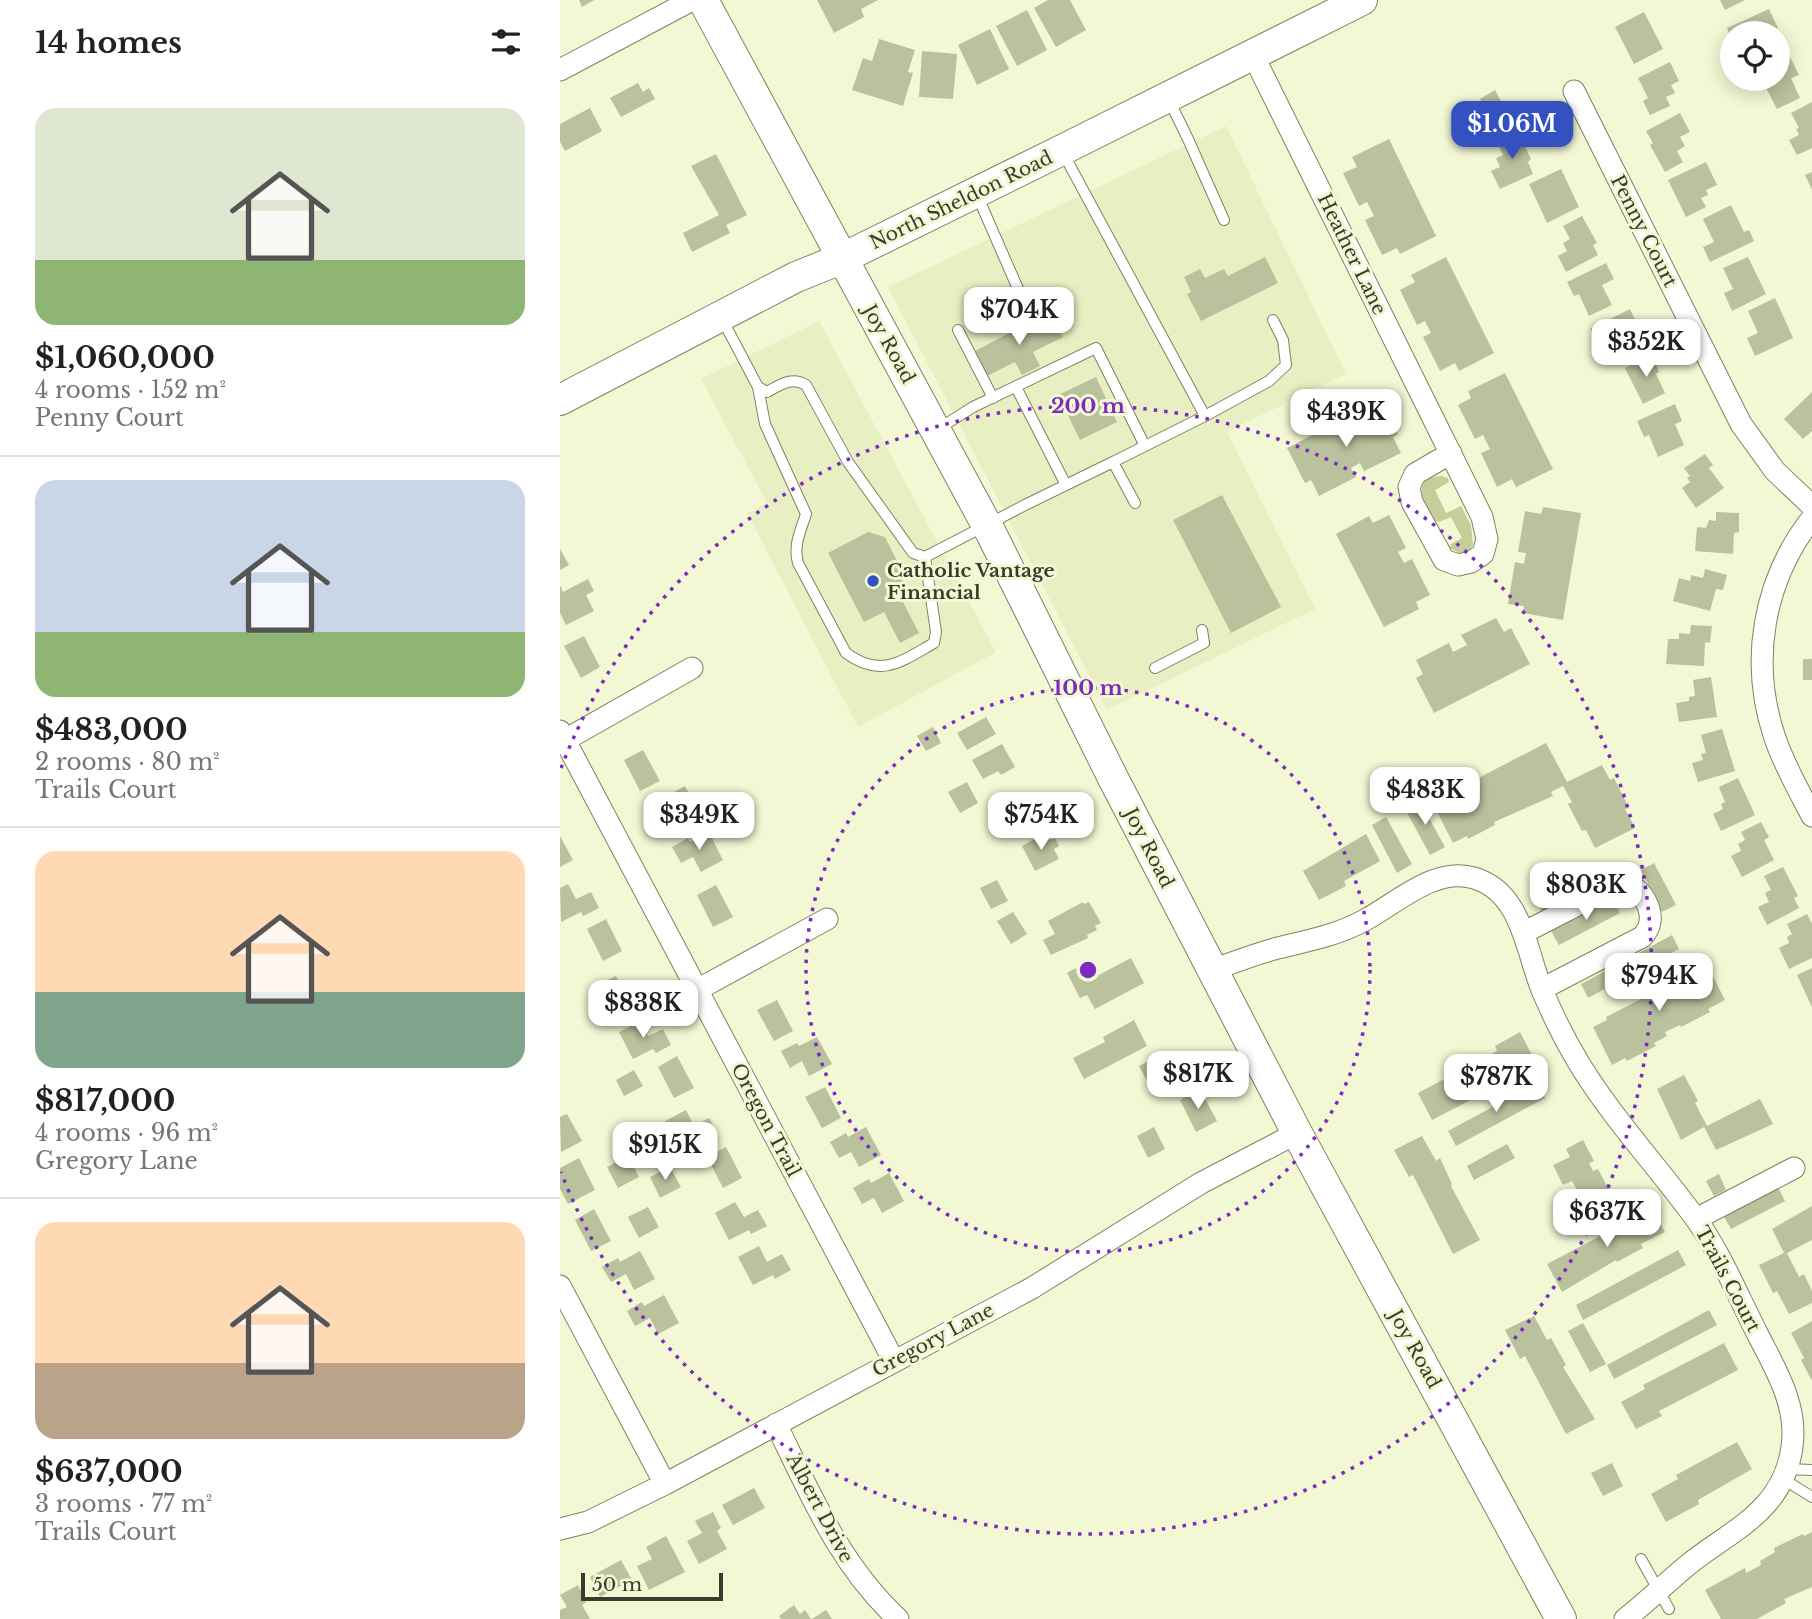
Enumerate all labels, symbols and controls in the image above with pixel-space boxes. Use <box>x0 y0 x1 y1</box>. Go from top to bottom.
map controls <box>1720 21 1790 91</box>
button: locate <box>1720 21 1790 91</box>
icon: filters <box>487 23 525 61</box>
text: 14 homes <box>35 24 182 61</box>
pin: $1.06M <box>1455 102 1569 161</box>
text: $1.06M <box>1467 110 1557 138</box>
street label: North Sheldon Road <box>866 146 1056 254</box>
icon: home <box>217 153 343 279</box>
street label: Penny Court <box>1606 171 1682 292</box>
street label: Heather Lane <box>1313 190 1391 318</box>
pin: $704K <box>970 288 1068 347</box>
text: $704K <box>980 296 1058 324</box>
street label: Joy Road <box>856 298 920 388</box>
pin: $352K <box>1597 320 1695 379</box>
text: $352K <box>1607 328 1685 356</box>
text: $1,060,000 <box>35 339 215 376</box>
text: 4 rooms · 152 m² <box>35 376 226 404</box>
pin: $439K <box>1297 390 1395 449</box>
text: 200 m <box>1051 393 1125 419</box>
text: $439K <box>1306 398 1386 426</box>
text: Penny Court <box>35 404 184 432</box>
icon: home <box>217 525 343 651</box>
place label: Catholic Vantage Financial <box>887 559 1055 604</box>
marker: Catholic Vantage Financial <box>865 573 881 589</box>
text: 100 m <box>1053 675 1123 701</box>
text: $483,000 <box>35 711 188 748</box>
text: 2 rooms · 80 m² <box>35 748 220 776</box>
pin: $483K <box>1376 768 1474 827</box>
text: Trails Court <box>35 776 176 804</box>
text: $483K <box>1386 776 1464 804</box>
pin: $349K <box>650 792 748 852</box>
pin: $754K <box>992 792 1090 852</box>
text: $349K <box>659 801 739 829</box>
text: $754K <box>1004 801 1078 829</box>
street label: Joy Road <box>1118 802 1179 892</box>
pin: $803K <box>1537 862 1635 922</box>
text: $803K <box>1546 871 1626 899</box>
icon: home <box>217 896 343 1022</box>
pin: $794K <box>1610 954 1708 1013</box>
centre of rings <box>1076 958 1100 982</box>
text: $794K <box>1621 962 1697 990</box>
pin: $838K <box>594 981 692 1040</box>
text: $838K <box>604 989 682 1017</box>
pin: $817K <box>1149 1052 1247 1111</box>
pin: $787K <box>1447 1054 1545 1114</box>
street label: Oregon Trail <box>726 1059 806 1181</box>
text: $817K <box>1163 1060 1233 1088</box>
text: $787K <box>1460 1063 1532 1091</box>
text: $817,000 <box>35 1082 175 1119</box>
text: 4 rooms · 96 m² <box>35 1119 218 1147</box>
pin: $915K <box>616 1122 714 1182</box>
text: $915K <box>629 1131 701 1159</box>
text: Gregory Lane <box>35 1147 198 1175</box>
pin: $637K <box>1558 1190 1656 1249</box>
text: $637K <box>1569 1198 1645 1226</box>
street label: Trails Court <box>1690 1222 1766 1337</box>
icon: home <box>217 1267 343 1393</box>
street label: Gregory Lane <box>868 1298 998 1382</box>
street label: Joy Road <box>1382 1303 1446 1393</box>
street label: Albert Drive <box>781 1449 858 1566</box>
text: $637,000 <box>35 1453 183 1490</box>
text: 3 rooms · 77 m² <box>35 1490 212 1518</box>
text: Trails Court <box>35 1518 176 1546</box>
scale bar <box>581 1570 723 1602</box>
text: 50 m <box>592 1573 642 1596</box>

